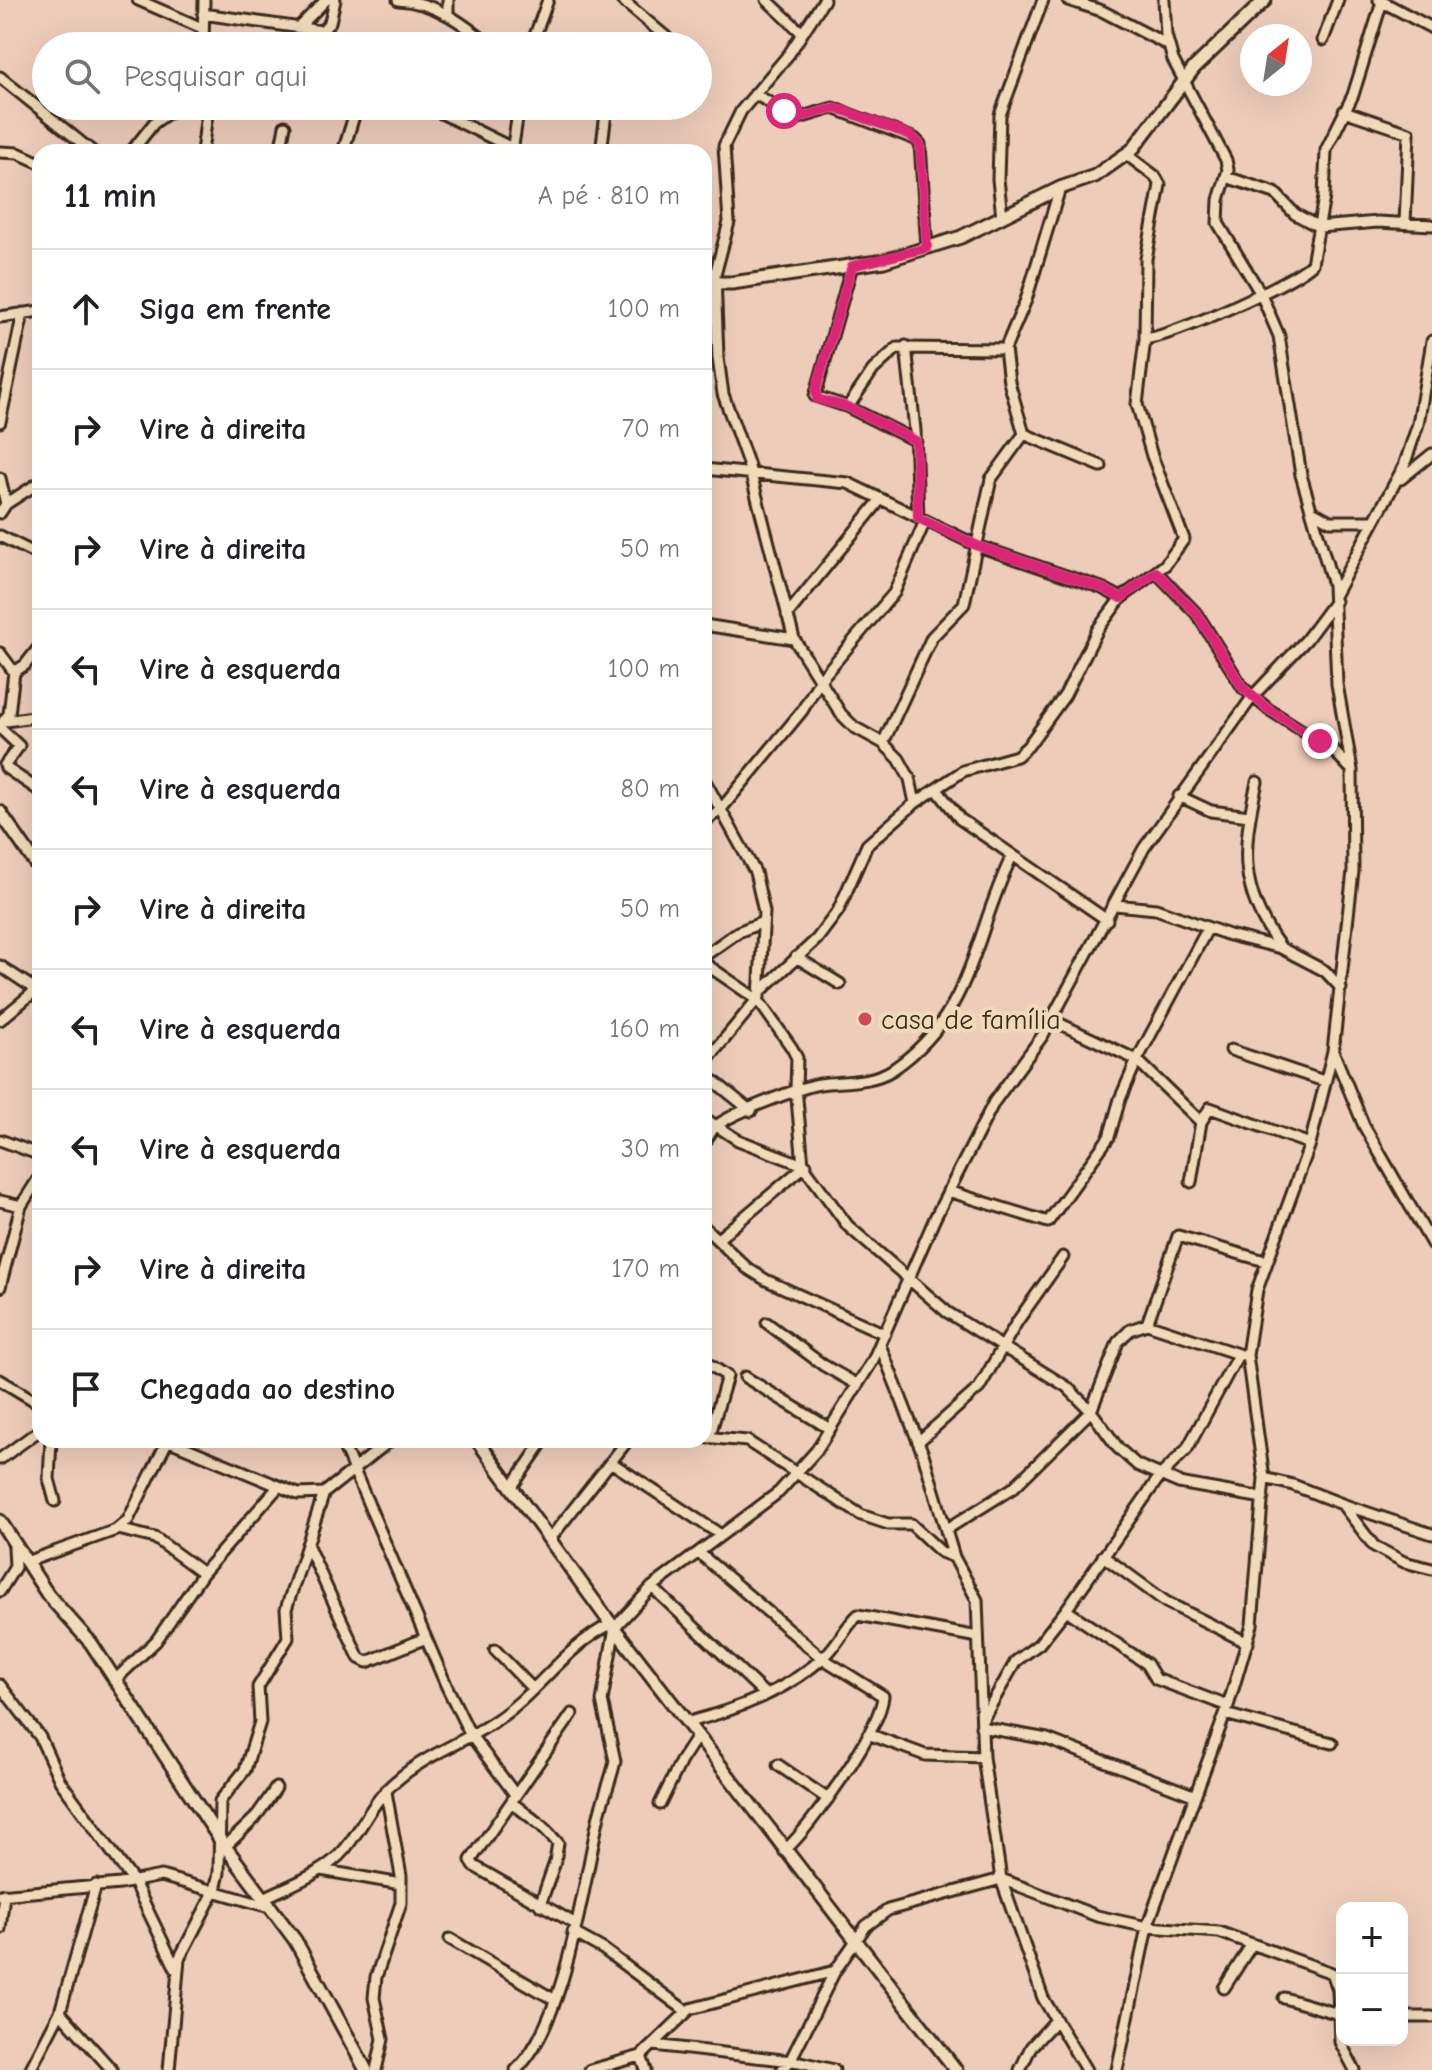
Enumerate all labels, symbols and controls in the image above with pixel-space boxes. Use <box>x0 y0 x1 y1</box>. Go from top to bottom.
north arrow <box>1240 24 1312 96</box>
search box <box>32 32 712 120</box>
icon: search <box>60 54 104 98</box>
text: Pesquisar aqui <box>124 59 307 94</box>
route start <box>766 93 802 129</box>
text: 11 min <box>64 176 157 216</box>
text: A pé · 810 m <box>538 181 680 211</box>
icon: ahead <box>64 287 108 331</box>
text: Siga em frente <box>140 292 331 327</box>
text: 100 m <box>608 294 680 324</box>
icon: right <box>64 407 108 451</box>
text: Vire à direita <box>140 412 306 447</box>
text: 70 m <box>622 414 680 444</box>
icon: right <box>64 527 108 571</box>
text: Vire à direita <box>140 532 306 567</box>
text: 50 m <box>620 534 680 564</box>
icon: left <box>64 647 108 691</box>
text: Vire à esquerda <box>140 652 341 687</box>
text: 100 m <box>608 654 680 684</box>
route end <box>1302 723 1338 759</box>
icon: left <box>64 767 108 811</box>
text: Vire à esquerda <box>140 772 341 807</box>
text: 80 m <box>621 774 680 804</box>
icon: right <box>64 887 108 931</box>
text: Vire à direita <box>140 892 306 927</box>
text: 50 m <box>620 894 680 924</box>
place label: casa de família <box>881 1004 1061 1036</box>
icon: left <box>64 1007 108 1051</box>
marker: casa de família <box>856 1010 874 1028</box>
text: Vire à esquerda <box>140 1012 341 1047</box>
text: 160 m <box>610 1014 680 1044</box>
icon: left <box>64 1127 108 1171</box>
text: Vire à esquerda <box>140 1132 341 1167</box>
text: 30 m <box>621 1134 680 1164</box>
icon: right <box>64 1247 108 1291</box>
text: Vire à direita <box>140 1252 306 1287</box>
text: 170 m <box>611 1254 680 1284</box>
icon: arrive <box>64 1367 108 1411</box>
text: Chegada ao destino <box>140 1372 395 1407</box>
map controls <box>1336 1902 1408 2046</box>
button: + <box>1336 1902 1408 1974</box>
button: − <box>1336 1974 1408 2046</box>

